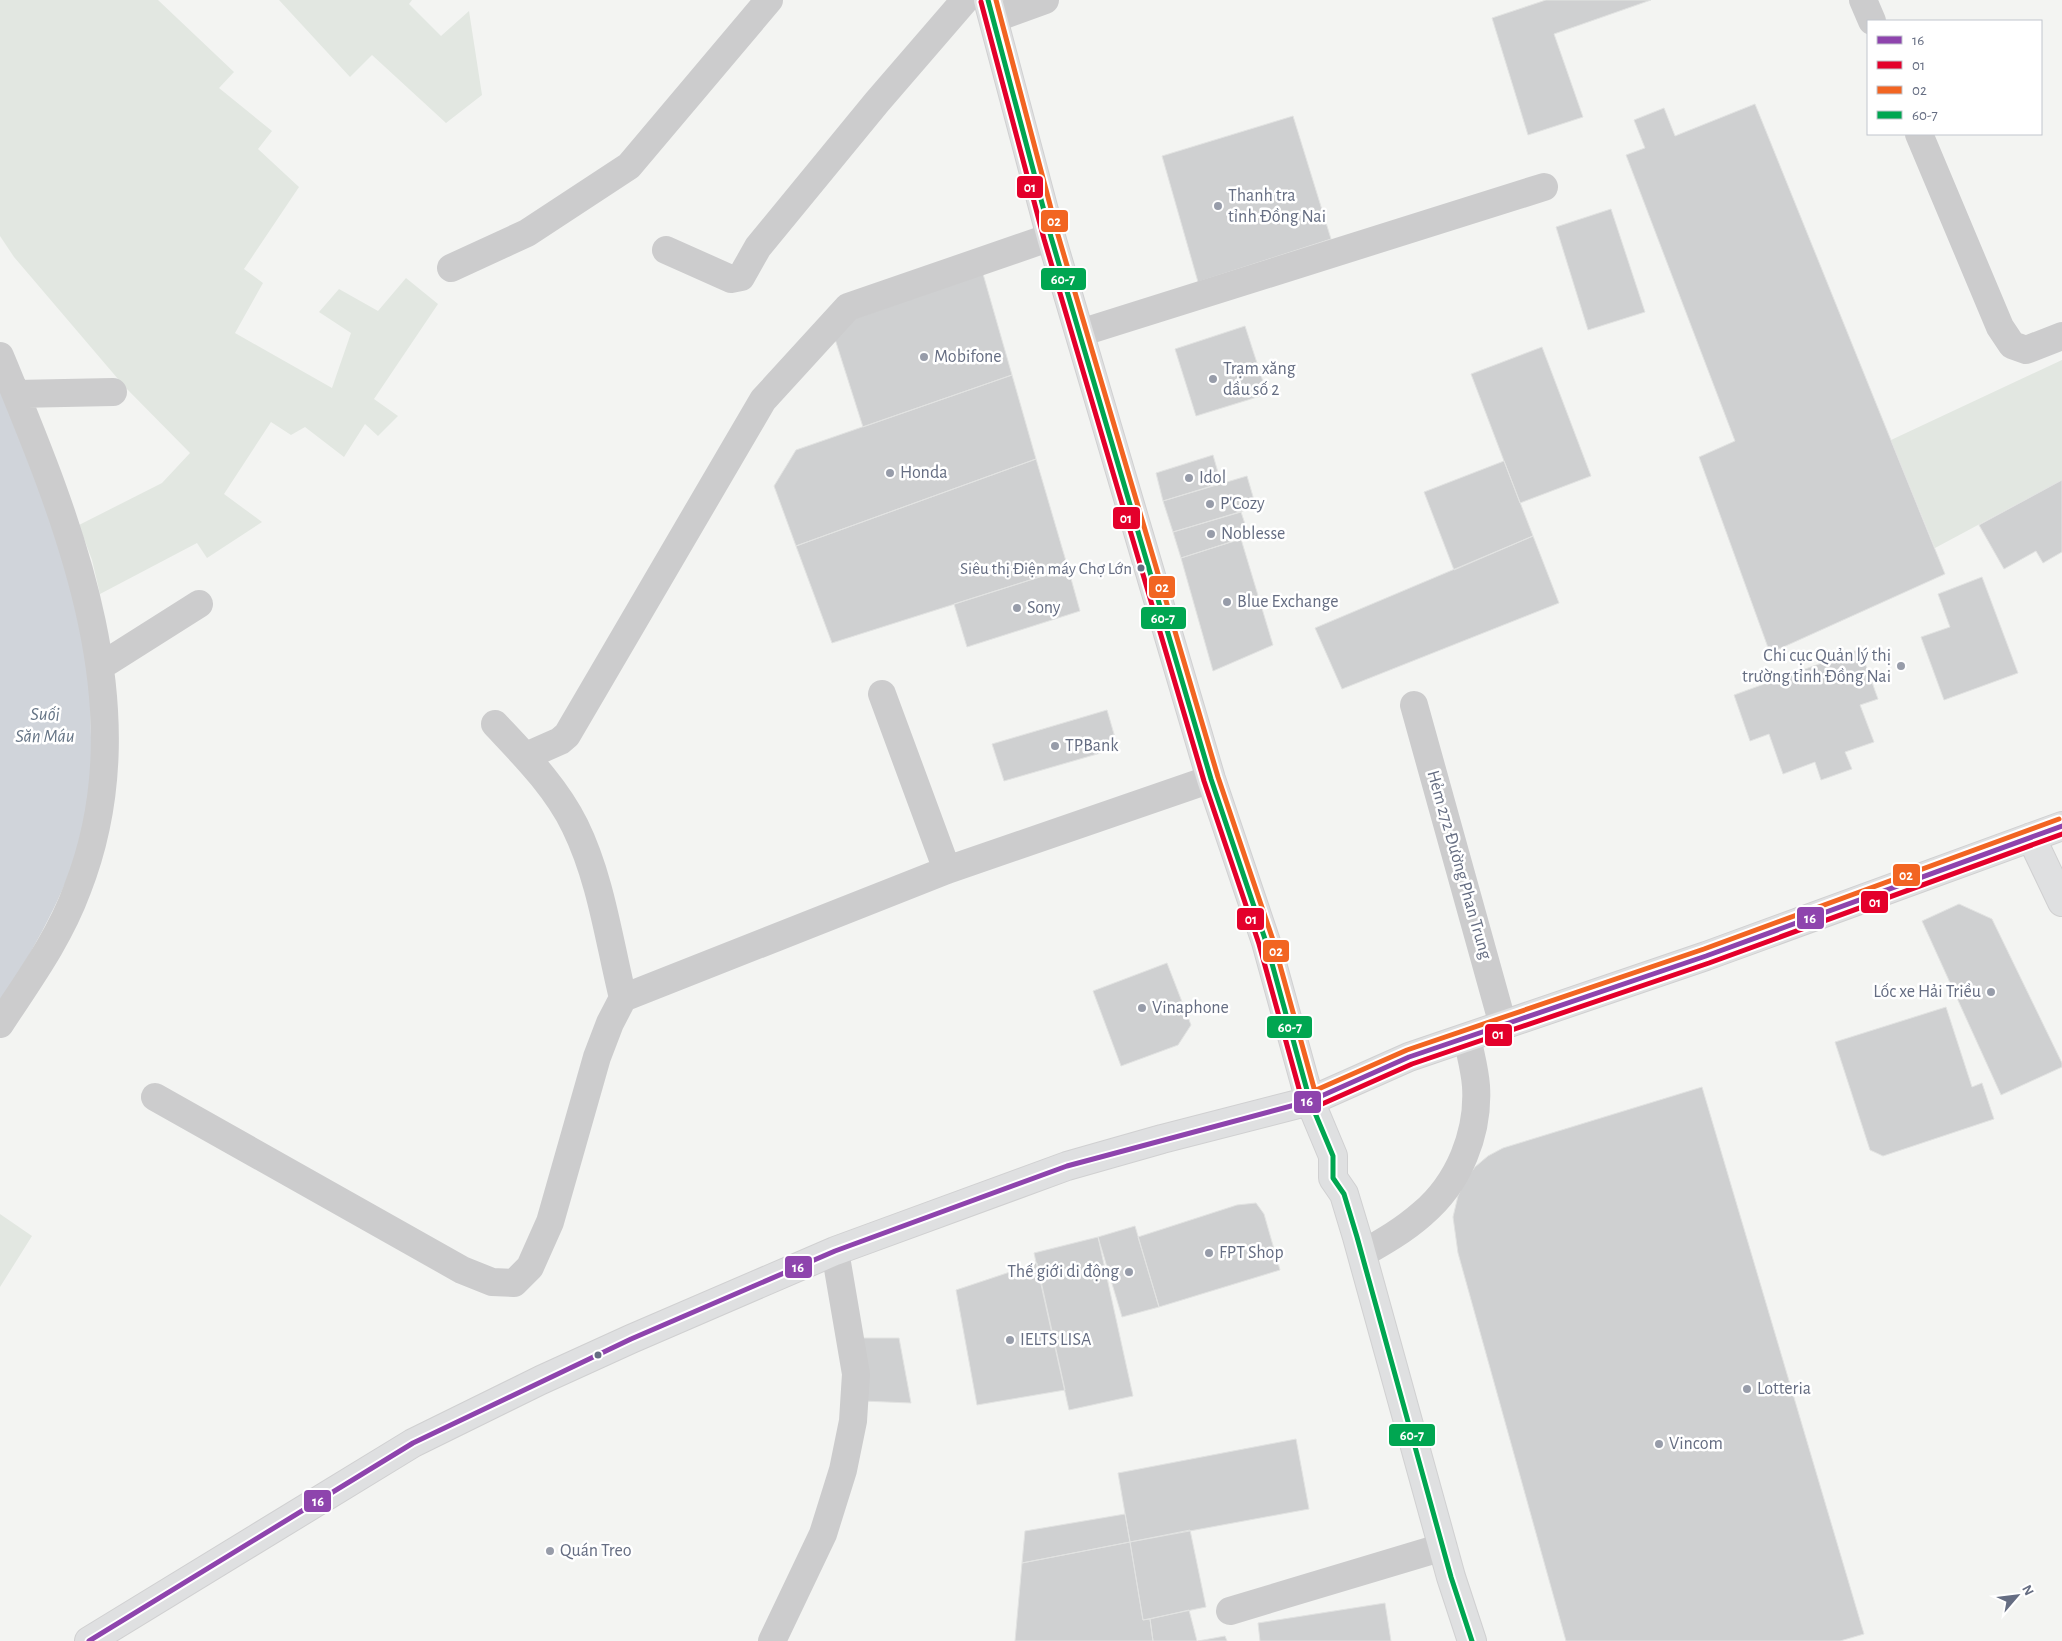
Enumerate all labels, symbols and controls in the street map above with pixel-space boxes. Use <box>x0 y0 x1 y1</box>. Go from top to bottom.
legend <box>1867 20 2042 135</box>
text: 16 <box>1912 33 1924 48</box>
text: 01 <box>1912 58 1925 73</box>
text: 02 <box>1912 83 1927 98</box>
text: 60-7 <box>1912 108 1938 123</box>
line badge: 01 <box>1016 175 1044 199</box>
text: 01 <box>1024 181 1036 195</box>
place label: Thanh tra tỉnh Đồng Nai <box>1228 187 1326 226</box>
marker: Thanh tra tỉnh Đồng Nai <box>1212 200 1224 212</box>
line badge: 02 <box>1040 209 1069 233</box>
text: 02 <box>1047 215 1061 229</box>
line badge: 60-7 <box>1040 267 1087 291</box>
text: 60-7 <box>1051 273 1075 287</box>
place label: Mobifone <box>934 348 1002 366</box>
marker: Mobifone <box>918 351 930 363</box>
place label: Trạm xăng dầu số 2 <box>1223 360 1296 399</box>
marker: Trạm xăng dầu số 2 <box>1207 373 1219 385</box>
place label: Honda <box>900 464 948 482</box>
marker: Honda <box>884 467 896 479</box>
place label: Idol <box>1199 469 1226 487</box>
marker: Idol <box>1183 472 1195 484</box>
place label: P'Cozy <box>1220 495 1265 513</box>
marker: P'Cozy <box>1204 498 1216 510</box>
line badge: 01 <box>1112 506 1141 530</box>
text: 01 <box>1120 512 1132 526</box>
place label: Noblesse <box>1221 525 1285 543</box>
marker: Noblesse <box>1205 528 1217 540</box>
place label: Siêu thị Điện máy Chợ Lớn <box>960 560 1132 578</box>
marker: Siêu thị Điện máy Chợ Lớn <box>1136 563 1146 573</box>
line badge: 02 <box>1148 575 1176 599</box>
text: 02 <box>1155 581 1169 595</box>
place label: Blue Exchange <box>1237 593 1339 611</box>
marker: Blue Exchange <box>1221 596 1233 608</box>
place label: Sony <box>1027 599 1061 617</box>
marker: Sony <box>1011 602 1023 614</box>
line badge: 60-7 <box>1140 606 1187 630</box>
text: 60-7 <box>1151 612 1175 626</box>
place label: Chi cục Quản lý thị trường tỉnh Đồng Nai <box>1742 647 1891 686</box>
marker: Chi cục Quản lý thị trường tỉnh Đồng Nai <box>1895 660 1907 672</box>
water label: Suối Săn Máu <box>15 705 75 746</box>
place label: TPBank <box>1065 737 1119 755</box>
marker: TPBank <box>1049 740 1061 752</box>
street label: Hẻm 272 Đường Phan Trung <box>1423 768 1495 962</box>
line badge: 02 <box>1892 863 1921 887</box>
text: 02 <box>1899 869 1913 883</box>
line badge: 01 <box>1860 890 1889 914</box>
text: 01 <box>1869 896 1881 910</box>
line badge: 16 <box>1796 906 1825 930</box>
line badge: 01 <box>1236 907 1265 931</box>
text: 16 <box>1804 912 1816 926</box>
text: 01 <box>1245 913 1257 927</box>
line badge: 02 <box>1262 939 1290 963</box>
text: 02 <box>1269 945 1283 959</box>
place label: Lốc xe Hải Triều <box>1873 982 1981 1001</box>
marker: Lốc xe Hải Triều <box>1985 986 1997 998</box>
place label: Vinaphone <box>1152 999 1229 1017</box>
marker: Vinaphone <box>1136 1002 1148 1014</box>
line badge: 60-7 <box>1266 1015 1313 1039</box>
text: 60-7 <box>1278 1021 1302 1035</box>
line badge: 01 <box>1484 1023 1513 1047</box>
text: 01 <box>1492 1028 1504 1042</box>
line badge: 16 <box>1293 1090 1322 1114</box>
text: 16 <box>1301 1095 1313 1109</box>
place label: FPT Shop <box>1219 1244 1284 1262</box>
marker: FPT Shop <box>1203 1247 1215 1259</box>
line badge: 16 <box>784 1255 813 1279</box>
text: 16 <box>792 1261 804 1275</box>
place label: Thế giới di động <box>1007 1262 1119 1281</box>
marker: Thế giới di động <box>1123 1266 1135 1278</box>
place label: IELTS LISA <box>1020 1331 1092 1349</box>
marker: IELTS LISA <box>1004 1334 1016 1346</box>
unlabelled marker <box>593 1350 603 1360</box>
place label: Lotteria <box>1757 1380 1811 1398</box>
marker: Lotteria <box>1741 1383 1753 1395</box>
line badge: 60-7 <box>1388 1423 1436 1447</box>
text: 60-7 <box>1400 1429 1424 1443</box>
place label: Vincom <box>1669 1435 1723 1453</box>
marker: Vincom <box>1653 1438 1665 1450</box>
line badge: 16 <box>303 1489 332 1513</box>
text: 16 <box>312 1495 324 1509</box>
place label: Quán Treo <box>560 1542 632 1560</box>
marker: Quán Treo <box>544 1545 556 1557</box>
north arrow <box>1992 1571 2042 1621</box>
text: N <box>2019 1583 2036 1598</box>

